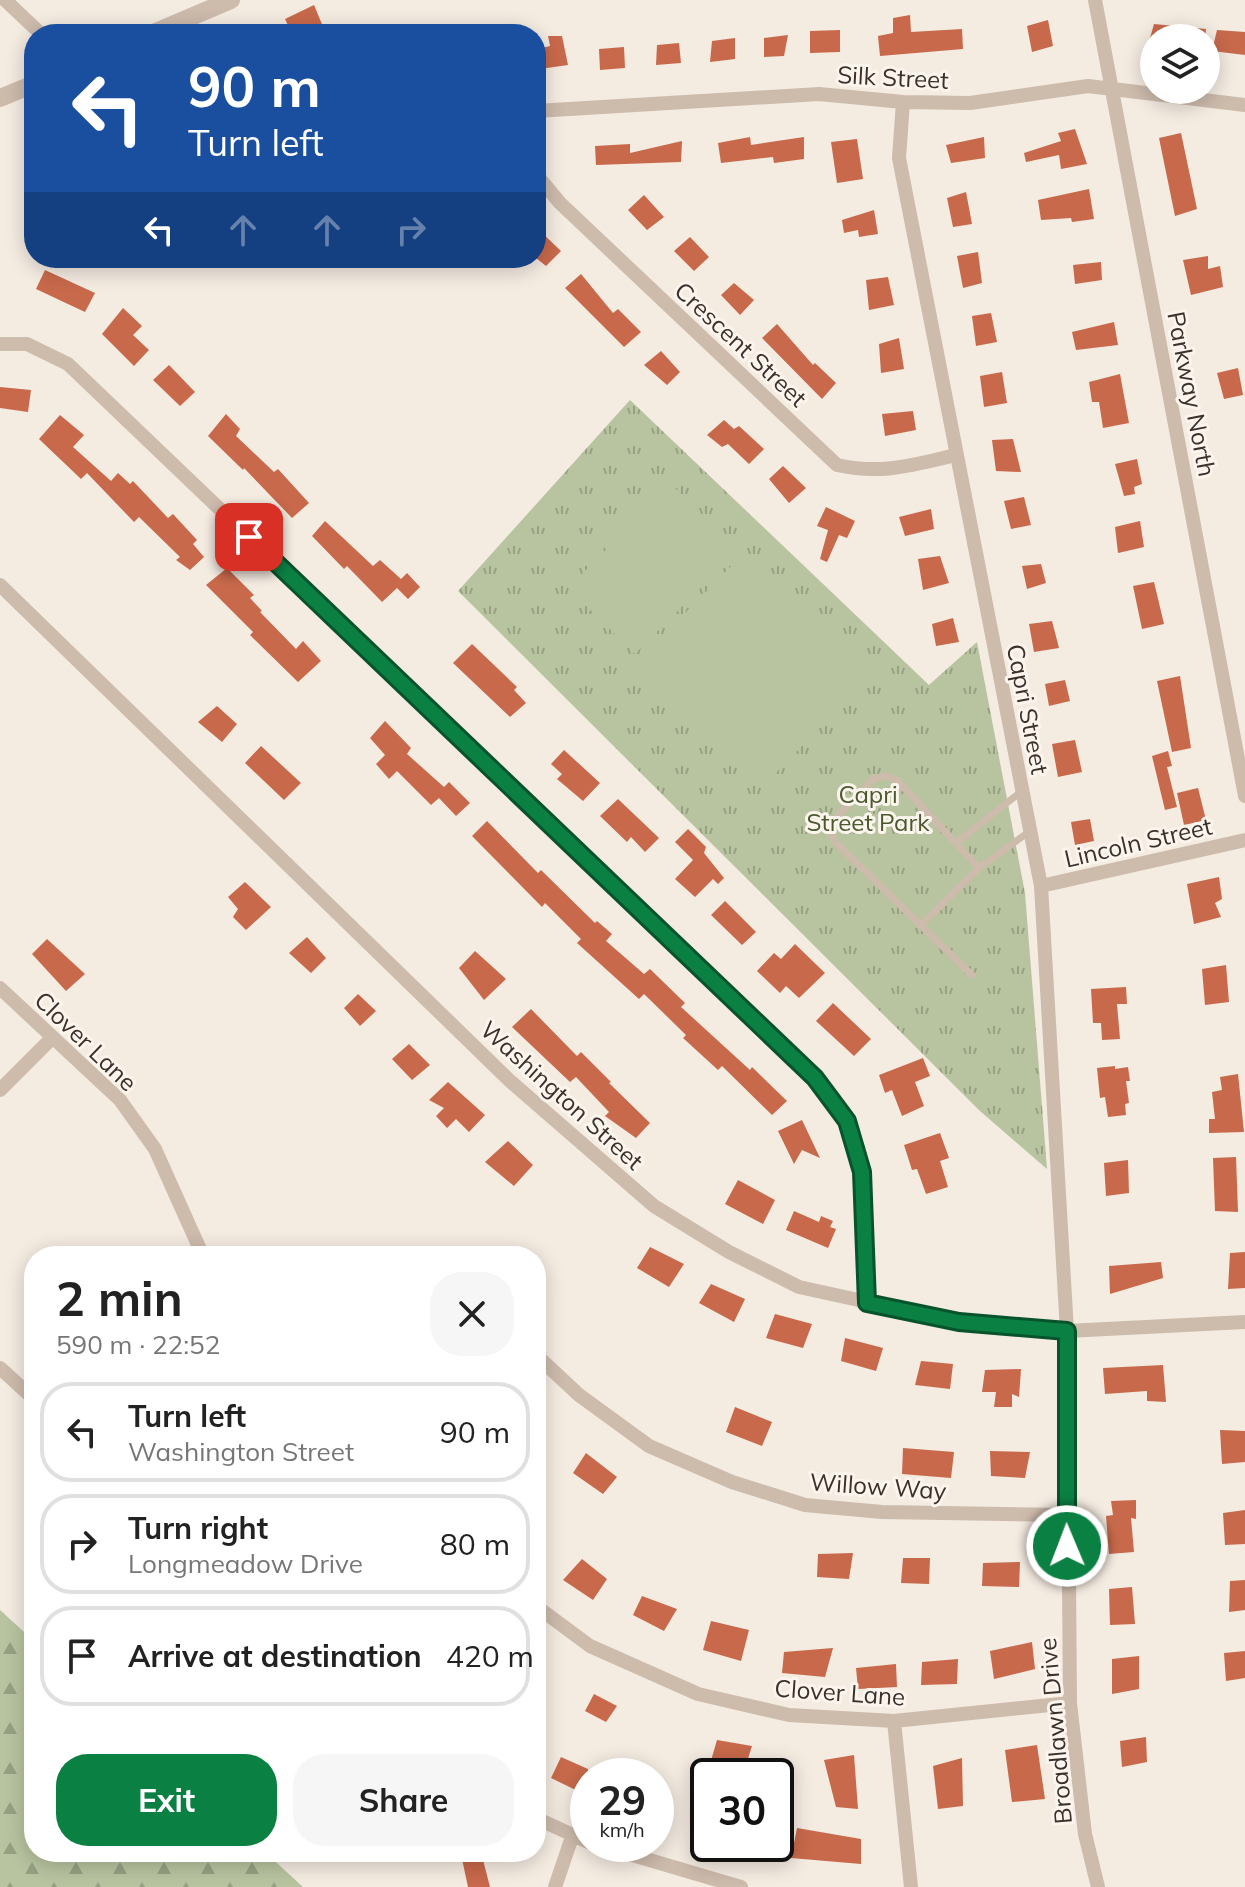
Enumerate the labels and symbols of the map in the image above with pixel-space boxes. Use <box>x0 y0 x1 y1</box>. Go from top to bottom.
street label: Silk Street <box>837 59 949 95</box>
street label: Crescent Street <box>669 275 813 413</box>
street label: Parkway North <box>1161 309 1223 479</box>
pin <box>215 503 283 571</box>
street label: Capri Street <box>1001 641 1055 777</box>
park label: Capri Street Park <box>806 779 930 837</box>
street label: Lincoln Street <box>1061 810 1215 874</box>
street label: Clover Lane <box>29 985 143 1097</box>
street label: Washington Street <box>474 1014 650 1176</box>
street label: Willow Way <box>809 1466 948 1506</box>
position arrow <box>1025 1504 1109 1588</box>
street label: Broadlawn Drive <box>1032 1637 1078 1825</box>
street label: Clover Lane <box>774 1672 906 1712</box>
speed limit sign: 30 <box>690 1758 794 1862</box>

